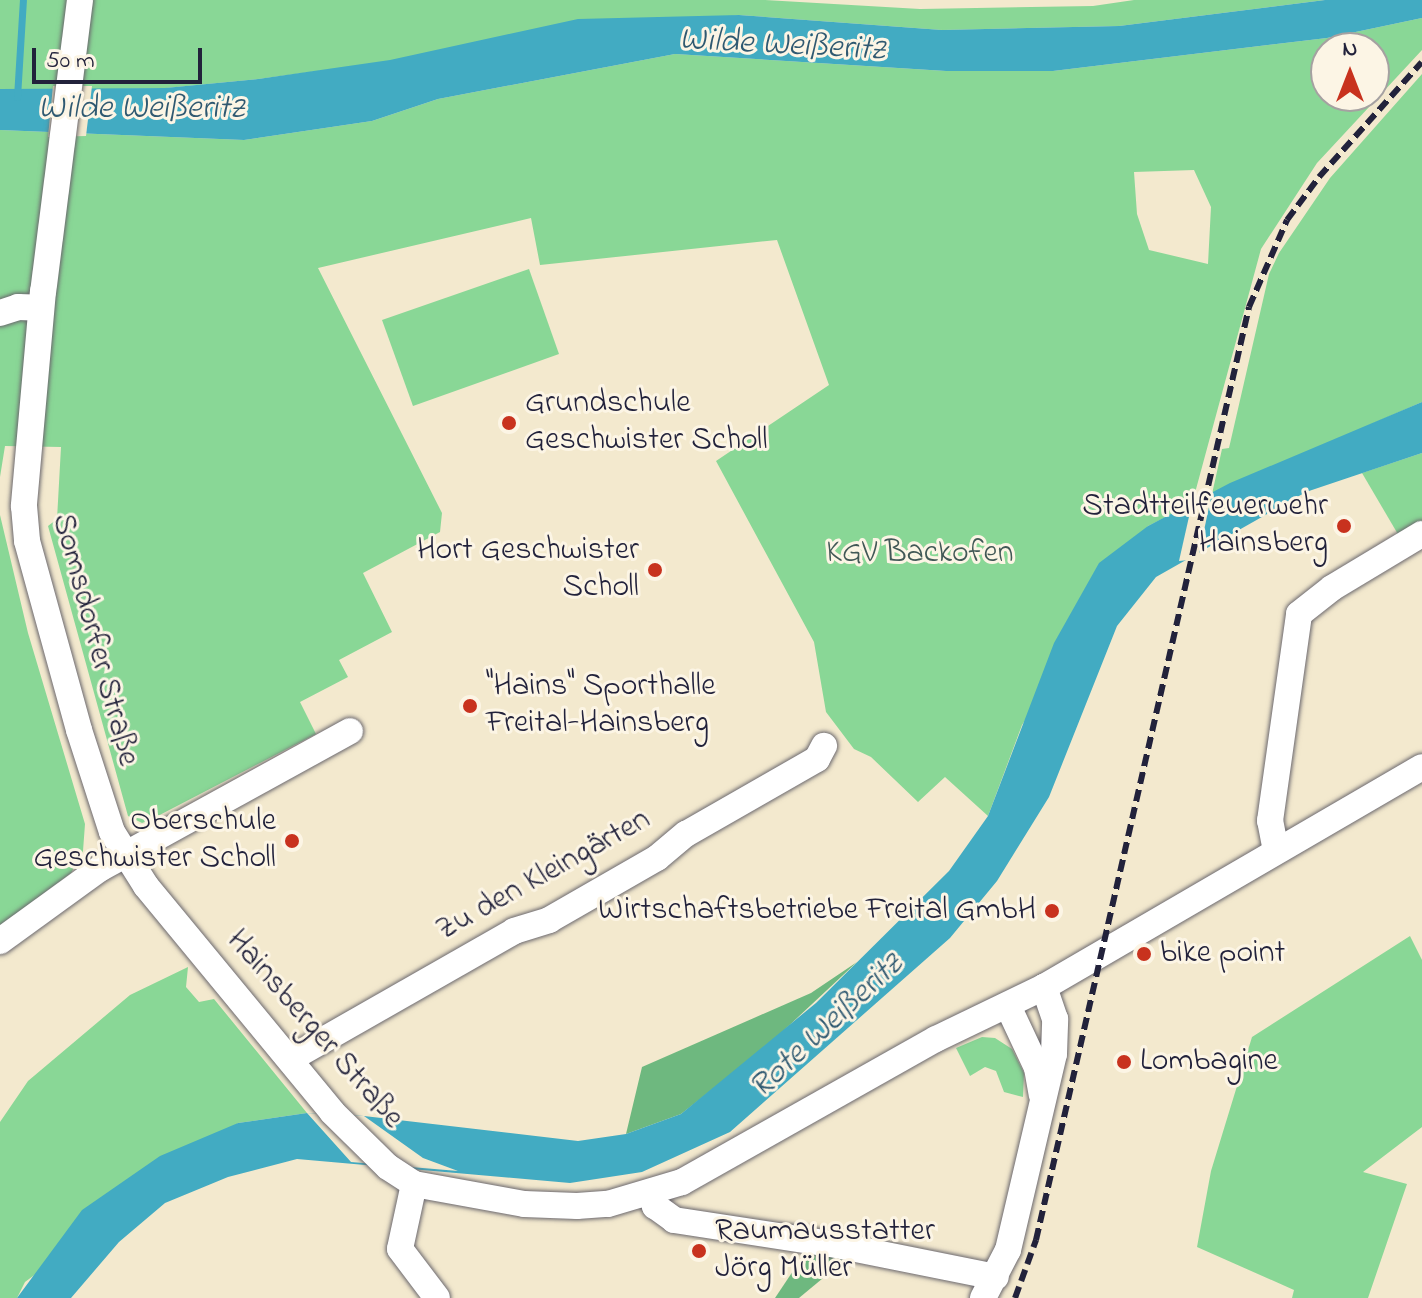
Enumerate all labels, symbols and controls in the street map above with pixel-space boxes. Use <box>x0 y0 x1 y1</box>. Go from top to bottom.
water label: Wilde Weißeritz <box>678 20 886 72</box>
scale bar <box>36 32 206 82</box>
north arrow <box>1310 32 1390 112</box>
text: N <box>1343 34 1357 66</box>
text: 50 m <box>46 44 95 79</box>
water label: Wilde Weißeritz <box>38 90 244 130</box>
place label: Grundschule Geschwister Scholl <box>525 386 768 461</box>
marker: Grundschule Geschwister Scholl <box>500 414 518 432</box>
place label: Stadtteilfeuerwehr Hainsberg <box>1082 489 1328 564</box>
street label: Somsdorfer Straße <box>42 510 146 770</box>
marker: Stadtteilfeuerwehr Hainsberg <box>1335 517 1353 535</box>
place label: Hort Geschwister Scholl <box>417 533 639 608</box>
park label: KGV Backofen <box>826 535 1014 573</box>
marker: Hort Geschwister Scholl <box>646 561 664 579</box>
place label: "Hains" Sporthalle Freital-Hainsberg <box>486 669 716 744</box>
marker: "Hains" Sporthalle Freital-Hainsberg <box>461 697 479 715</box>
street label: Zu den Kleingärten <box>430 801 658 951</box>
place label: Oberschule Geschwister Scholl <box>33 804 276 879</box>
marker: Oberschule Geschwister Scholl <box>283 832 301 850</box>
place label: Wirtschaftsbetriebe Freital GmbH <box>598 892 1036 930</box>
marker: Wirtschaftsbetriebe Freital GmbH <box>1043 902 1061 920</box>
street label: Hainsberger Straße <box>217 923 411 1137</box>
place label: bike point <box>1160 935 1285 973</box>
marker: bike point <box>1135 945 1153 963</box>
water label: Rote Weißeritz <box>742 946 912 1108</box>
place label: Lombagine <box>1140 1043 1278 1081</box>
marker: Lombagine <box>1115 1053 1133 1071</box>
place label: Raumausstatter Jörg Müller <box>715 1214 935 1289</box>
marker: Raumausstatter Jörg Müller <box>690 1242 708 1260</box>

